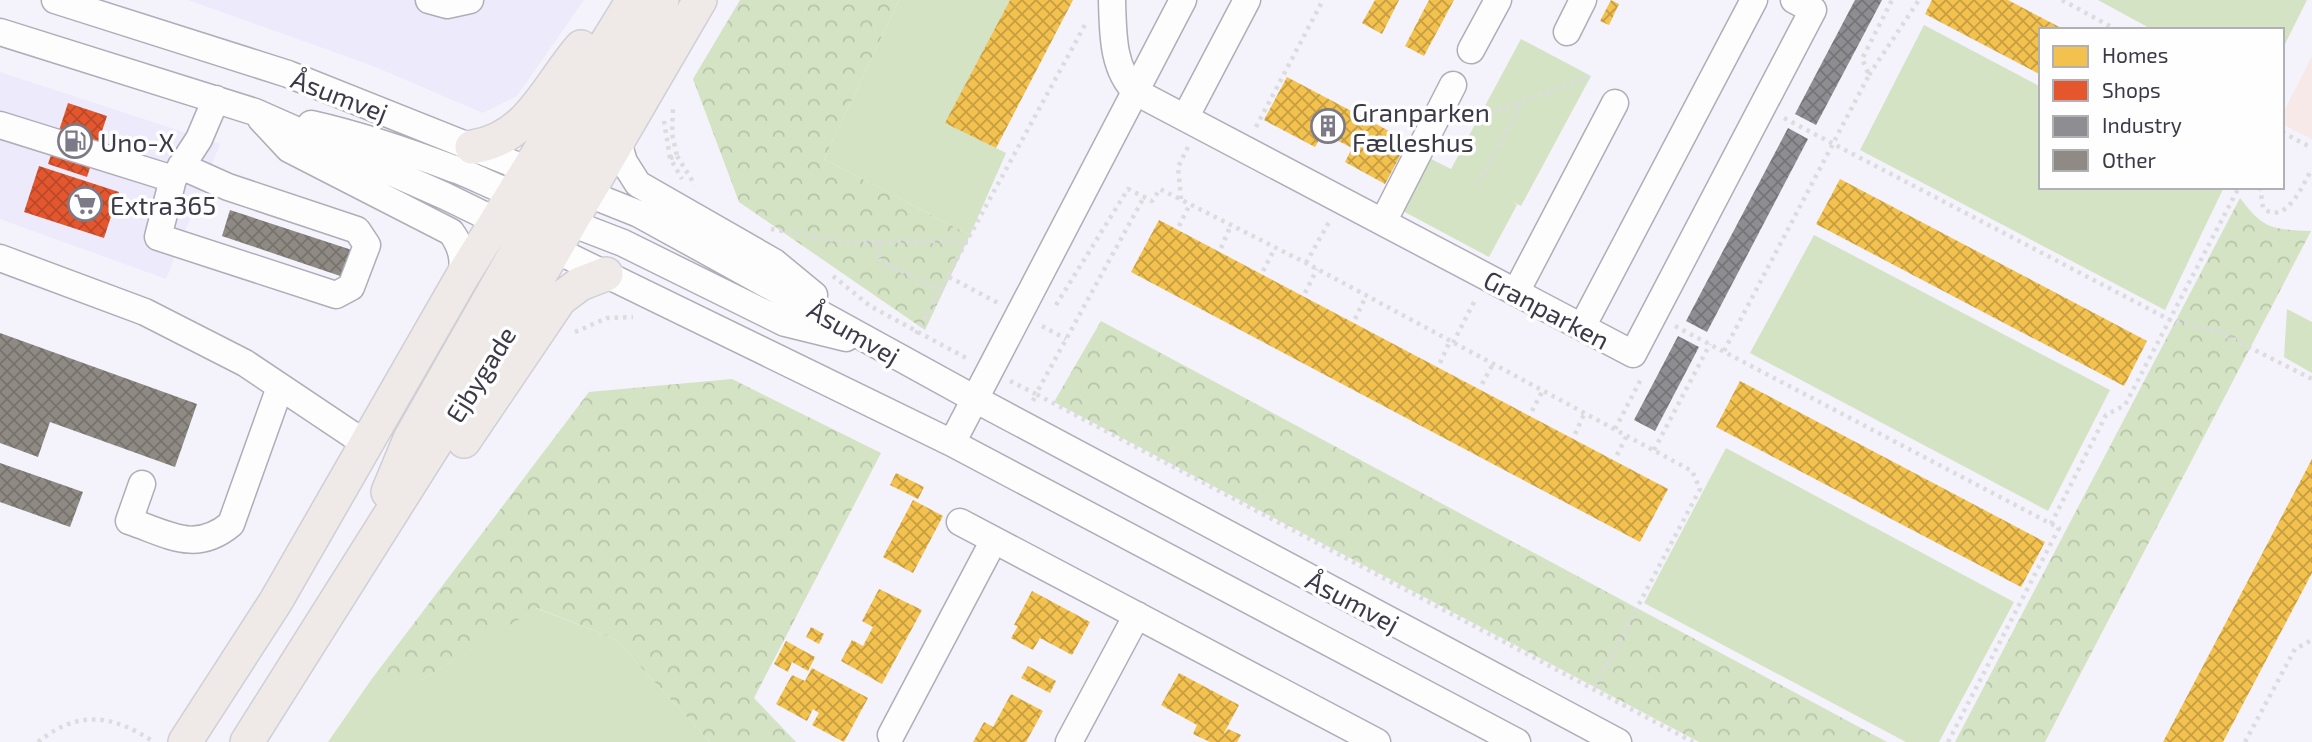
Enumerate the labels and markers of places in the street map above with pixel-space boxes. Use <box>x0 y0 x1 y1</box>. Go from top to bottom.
place label: Granparken Fælleshus <box>1352 96 1490 157</box>
building icon: Granparken Fælleshus <box>1309 107 1347 145</box>
fuel station icon: Uno-X <box>56 122 94 160</box>
place label: Uno-X <box>100 126 174 157</box>
supermarket icon: Extra365 <box>66 185 104 223</box>
place label: Extra365 <box>110 189 216 220</box>

